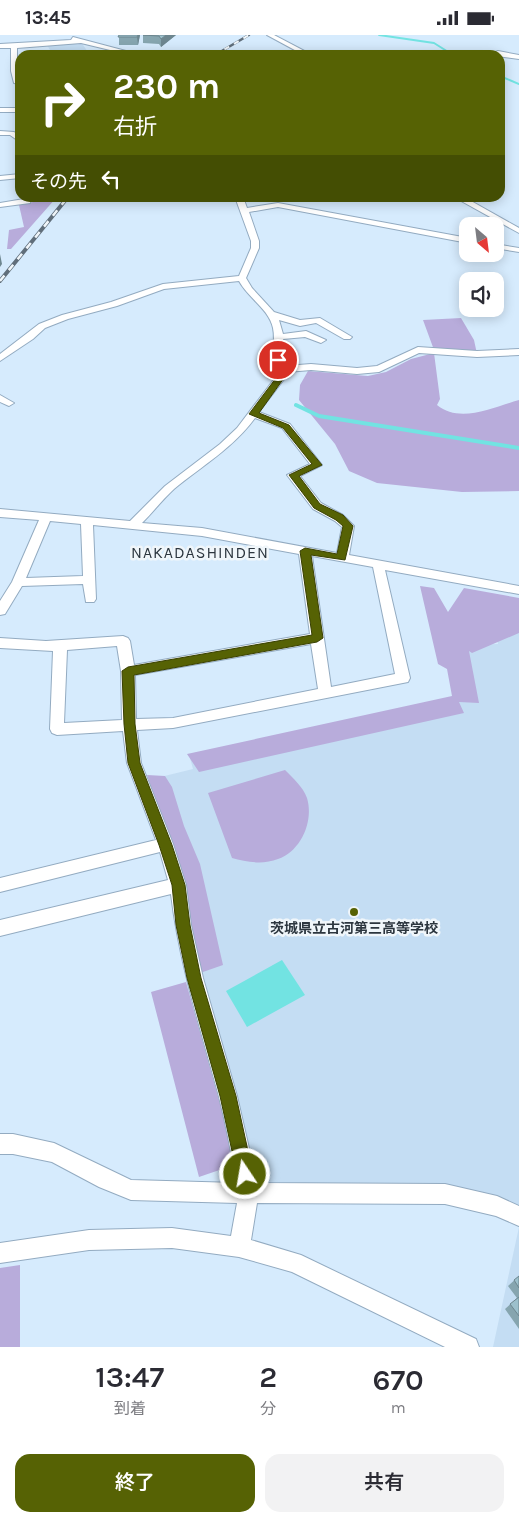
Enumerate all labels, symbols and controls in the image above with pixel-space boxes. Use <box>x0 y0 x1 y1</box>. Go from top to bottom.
text: 13:45 <box>25 7 71 29</box>
text: 230 m <box>113 66 220 107</box>
icon: right <box>30 70 95 135</box>
text: 右折 <box>113 114 157 140</box>
icon: left <box>97 165 125 193</box>
text: その先 <box>30 171 87 193</box>
north arrow <box>459 217 504 263</box>
map controls <box>459 217 504 317</box>
button: sound <box>459 272 504 317</box>
pin <box>257 339 299 381</box>
icon: arrive <box>264 346 292 374</box>
district label: NAKADASHINDEN <box>131 543 269 562</box>
marker: 茨城県立古河第三高等学校 <box>348 906 360 918</box>
place label: 茨城県立古河第三高等学校 <box>270 920 438 937</box>
position arrow <box>218 1147 270 1199</box>
text: 13:47 <box>95 1359 164 1395</box>
text: 2 <box>259 1359 277 1395</box>
text: 670 <box>372 1362 424 1398</box>
text: m <box>391 1398 406 1417</box>
text: 到着 <box>114 1399 146 1418</box>
text: 分 <box>260 1399 276 1418</box>
button: 終了 <box>15 1454 255 1512</box>
button: 共有 <box>265 1454 504 1512</box>

